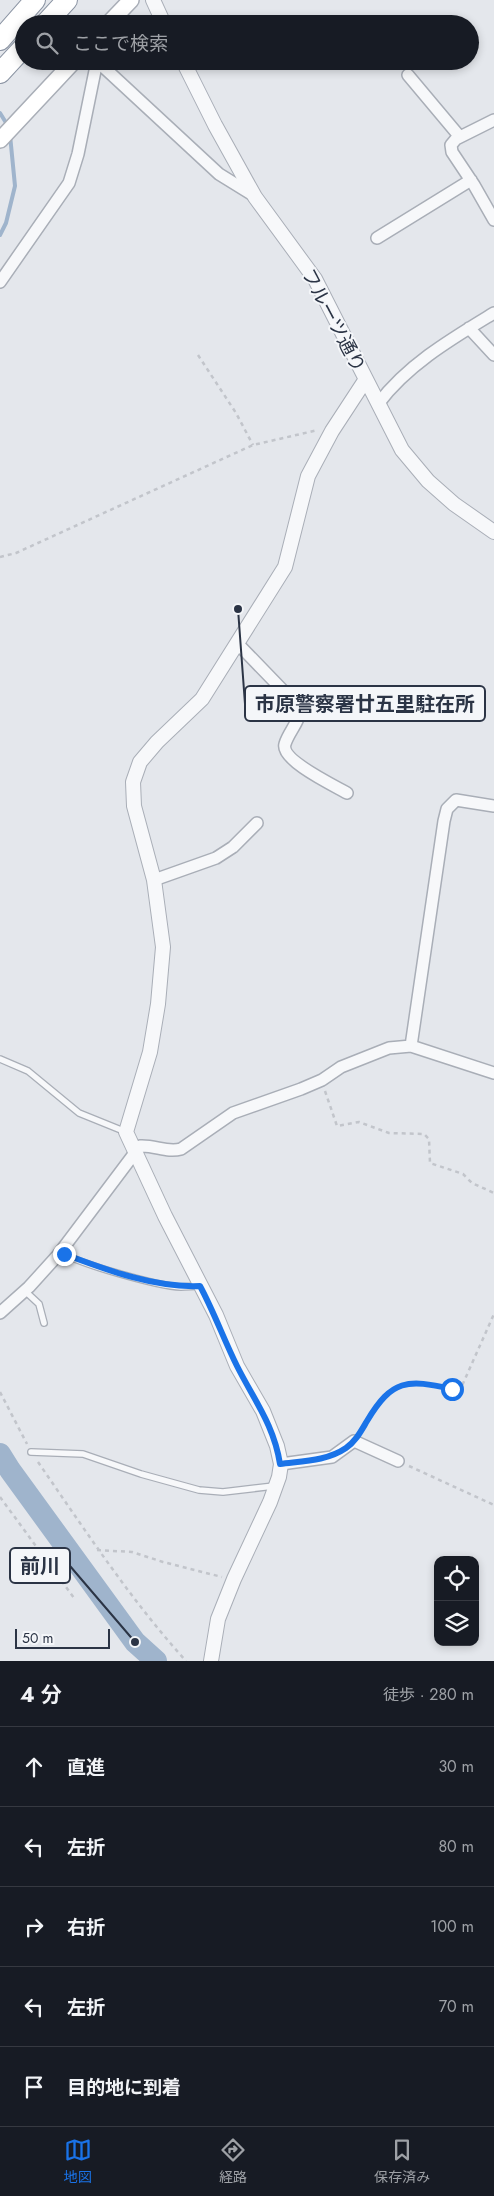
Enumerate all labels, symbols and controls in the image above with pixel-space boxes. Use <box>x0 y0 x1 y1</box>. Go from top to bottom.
search box <box>15 15 479 70</box>
icon: search <box>33 29 61 57</box>
text: ここで検索 <box>73 30 168 57</box>
street label: フルーツ通り <box>295 264 372 377</box>
callout: 市原警察署廿五里駐在所 <box>245 686 485 721</box>
text: 市原警察署廿五里駐在所 <box>255 690 475 719</box>
route end <box>53 1243 76 1266</box>
route start <box>441 1378 464 1401</box>
callout: 前川 <box>10 1548 70 1583</box>
text: 前川 <box>20 1552 60 1581</box>
map controls <box>434 1556 479 1646</box>
button: locate <box>434 1556 479 1601</box>
button: layers <box>434 1601 479 1646</box>
scale bar <box>15 1626 110 1649</box>
text: 50 m <box>22 1628 53 1648</box>
text: 4 分 <box>20 1680 62 1710</box>
text: 徒歩 · 280 m <box>383 1683 474 1706</box>
icon: ahead <box>20 1753 48 1781</box>
text: 直進 <box>67 1754 105 1781</box>
text: 30 m <box>438 1755 474 1778</box>
icon: left <box>20 1833 48 1861</box>
text: 左折 <box>67 1834 105 1861</box>
text: 80 m <box>438 1835 474 1858</box>
icon: right <box>20 1913 48 1941</box>
text: 右折 <box>67 1914 105 1941</box>
text: 100 m <box>430 1915 474 1938</box>
icon: left <box>20 1993 48 2021</box>
text: 左折 <box>67 1994 105 2021</box>
text: 70 m <box>439 1995 474 2018</box>
icon: arrive <box>20 2073 48 2101</box>
text: 目的地に到着 <box>67 2074 181 2101</box>
tab: 地図 <box>64 2136 92 2187</box>
tab: 経路 <box>219 2136 247 2187</box>
tab: 保存済み <box>374 2136 430 2187</box>

